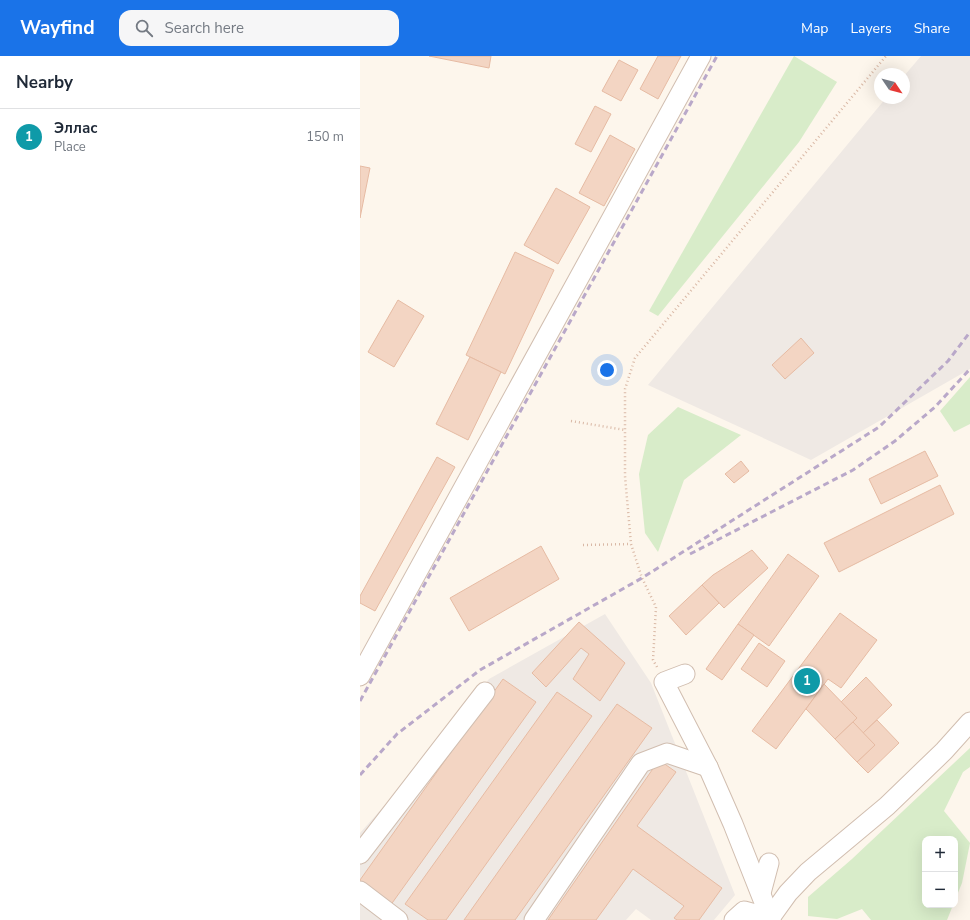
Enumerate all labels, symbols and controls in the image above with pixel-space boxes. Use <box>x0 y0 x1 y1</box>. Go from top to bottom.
search box <box>119 10 399 46</box>
text: Wayfind <box>20 15 95 41</box>
icon: search <box>133 17 155 39</box>
text: Search here <box>165 18 244 38</box>
text: Map <box>801 19 828 38</box>
text: Layers <box>850 19 892 38</box>
text: Share <box>914 19 950 38</box>
north arrow <box>874 68 910 104</box>
text: Nearby <box>16 71 73 94</box>
text: Эллас <box>54 118 98 138</box>
text: 1 <box>25 128 33 146</box>
text: 150 m <box>306 128 344 146</box>
text: Place <box>54 138 86 156</box>
your location <box>597 360 617 380</box>
pin: 1 <box>794 666 820 696</box>
map controls <box>922 836 958 908</box>
button: + <box>922 836 958 872</box>
button: − <box>922 872 958 908</box>

